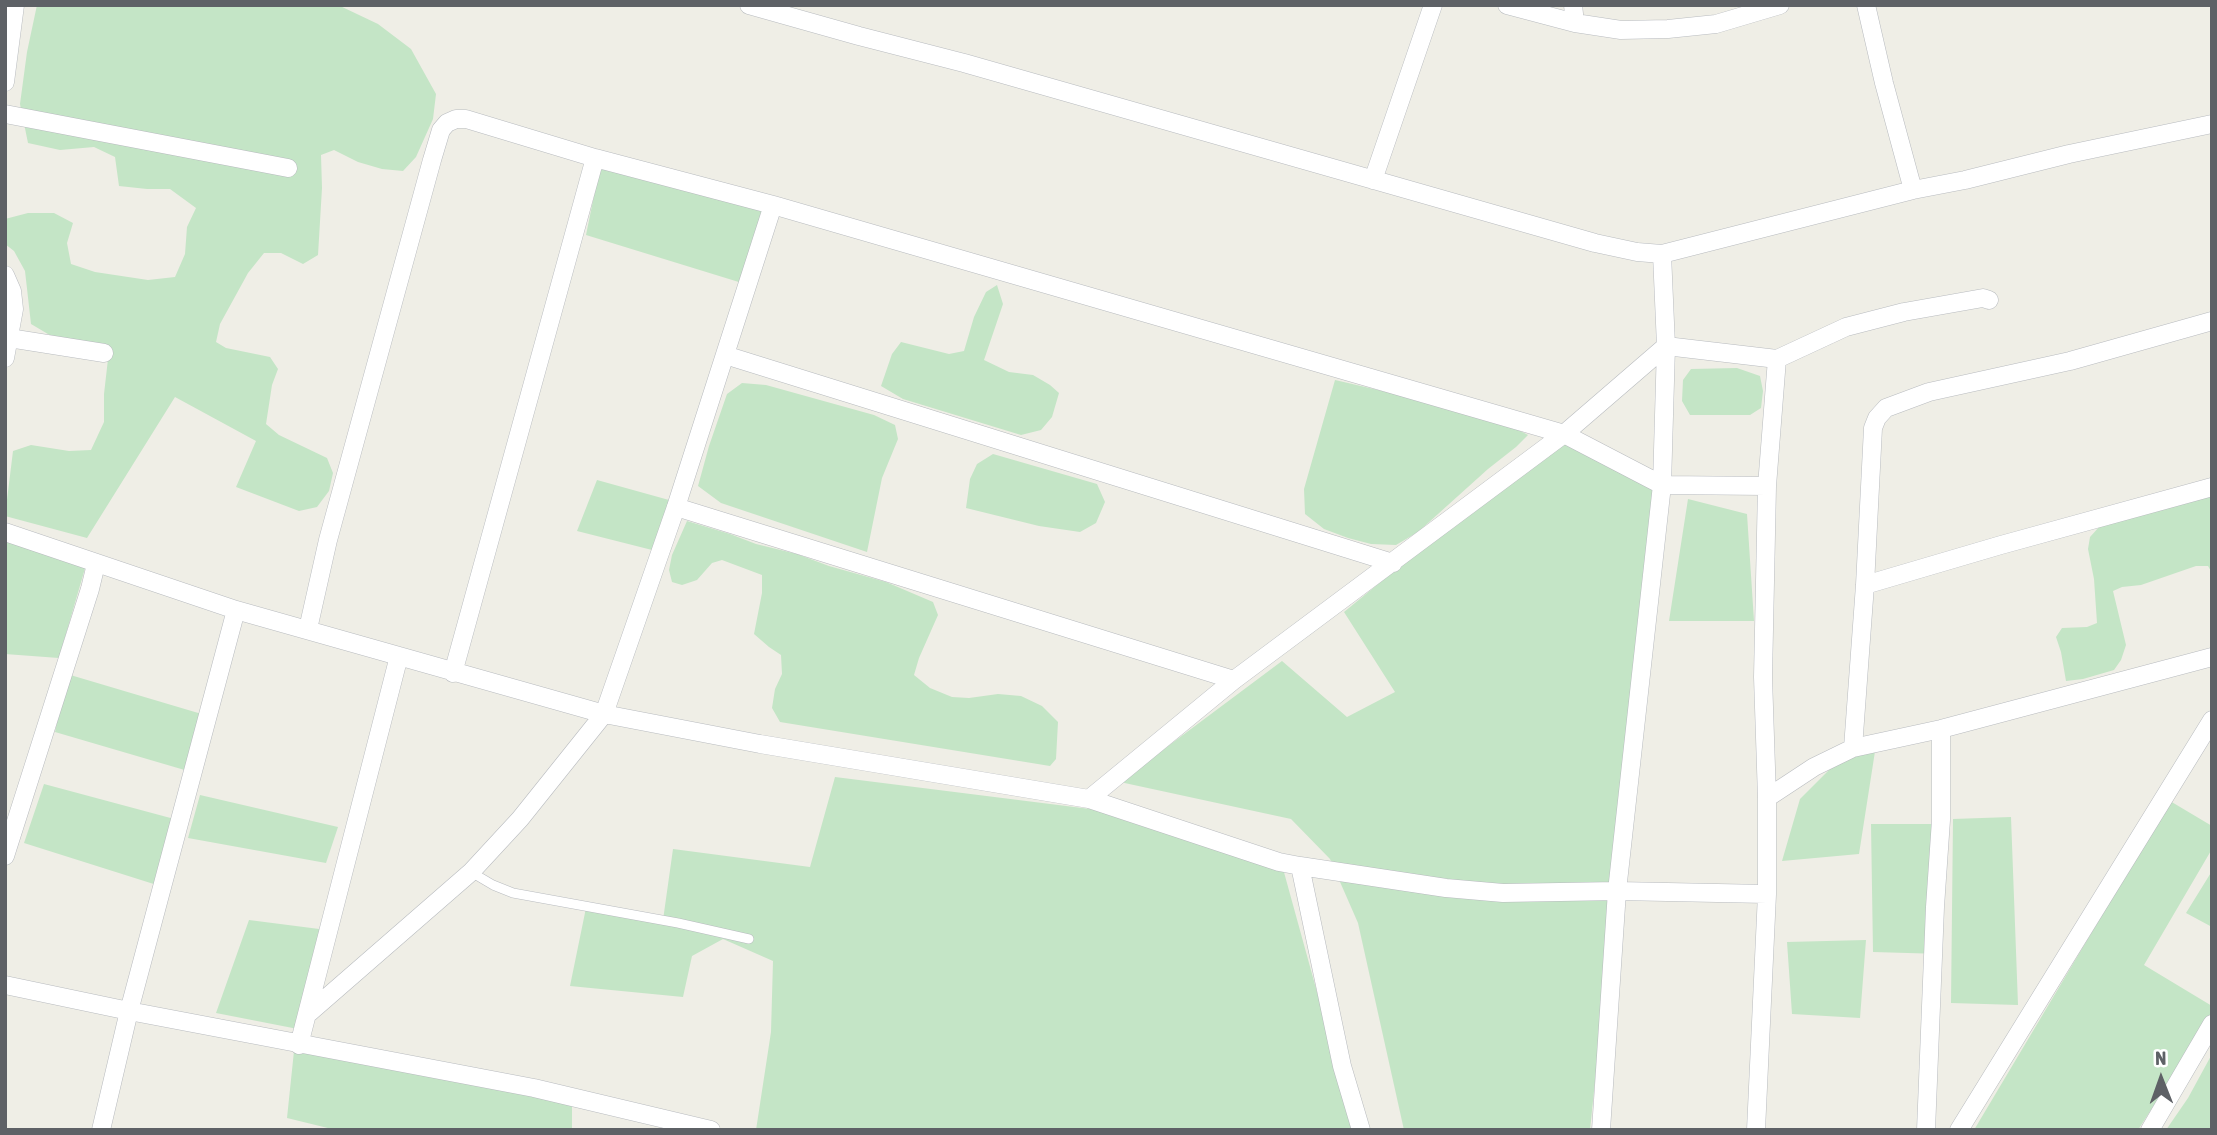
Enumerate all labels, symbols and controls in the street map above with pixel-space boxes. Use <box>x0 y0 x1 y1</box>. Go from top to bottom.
north arrow <box>2126 1044 2196 1114</box>
text: N <box>2155 1047 2166 1069</box>

